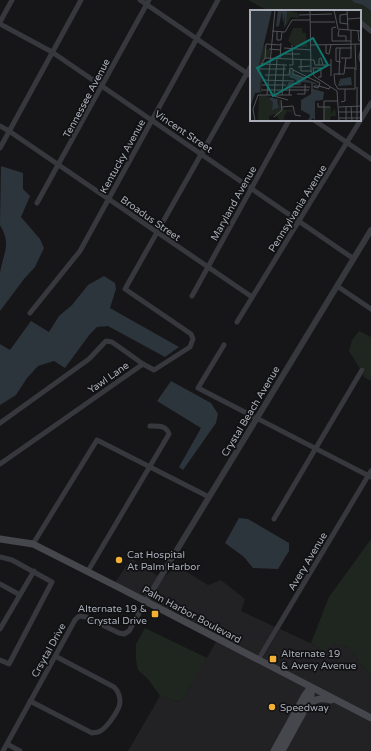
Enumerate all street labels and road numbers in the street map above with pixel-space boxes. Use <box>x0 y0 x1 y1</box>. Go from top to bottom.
street label: Tennessee Avenue <box>61 56 113 140</box>
street label: Vincent Street <box>152 108 215 156</box>
street label: Kentucky Avenue <box>98 117 148 196</box>
street label: Pennsylvania Avenue <box>266 162 330 254</box>
street label: Maryland Avenue <box>208 164 259 243</box>
street label: Broadus Street <box>118 194 183 244</box>
street label: Yawl Lane <box>86 359 132 396</box>
street label: Crystal Beach Avenue <box>219 364 283 459</box>
street label: Avery Avenue <box>286 530 330 593</box>
street label: Palm Harbor Boulevard <box>140 584 243 646</box>
street label: Crsytal Drive <box>29 621 69 680</box>

